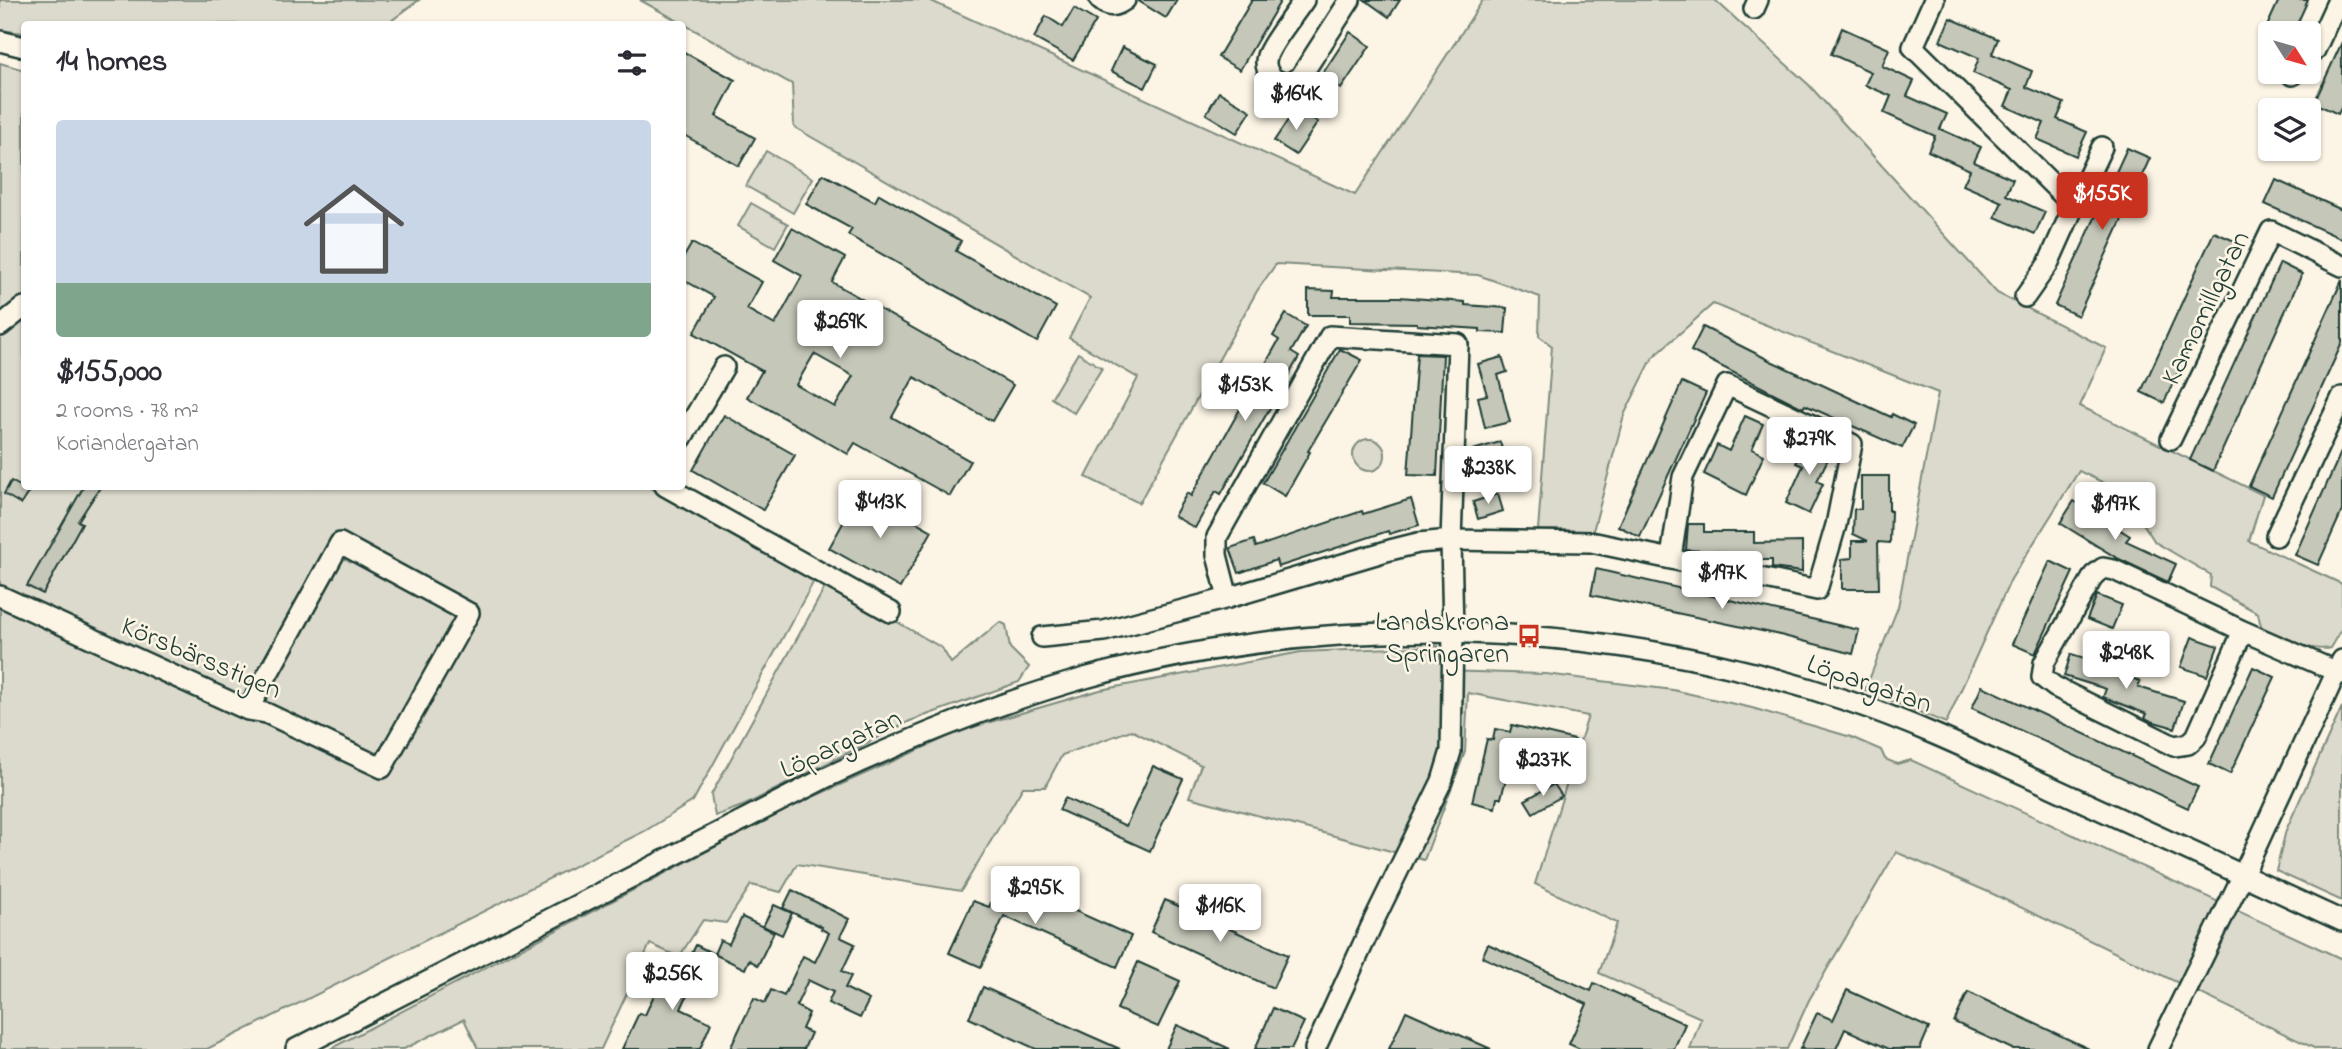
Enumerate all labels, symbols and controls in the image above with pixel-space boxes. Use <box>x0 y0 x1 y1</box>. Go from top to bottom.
north arrow <box>2258 21 2320 84</box>
map controls <box>2258 21 2321 161</box>
text: 14 homes <box>56 41 167 85</box>
icon: filters <box>613 44 651 82</box>
pin: $164K <box>1247 72 1345 132</box>
text: $164K <box>1270 78 1322 111</box>
button: layers <box>2258 98 2321 161</box>
icon: home <box>291 166 417 292</box>
pin: $155K <box>2053 173 2151 232</box>
text: $155K <box>2073 178 2131 211</box>
street label: Kamomillgatan <box>2152 224 2262 393</box>
pin: $269K <box>791 300 889 360</box>
text: $269K <box>813 306 867 339</box>
text: $155,000 <box>56 351 162 395</box>
pin: $153K <box>1196 364 1294 423</box>
text: $153K <box>1217 369 1273 402</box>
text: 2 rooms · 78 m² <box>56 395 199 428</box>
pin: $279K <box>1760 418 1858 477</box>
text: $279K <box>1783 423 1835 456</box>
text: Koriandergatan <box>56 428 199 461</box>
pin: $238K <box>1439 447 1537 506</box>
text: $238K <box>1461 452 1515 485</box>
pin: $413K <box>831 480 929 540</box>
pin: $197K <box>2066 482 2164 542</box>
text: $413K <box>854 486 906 519</box>
text: $197K <box>2091 488 2139 521</box>
pin: $197K <box>1673 552 1771 611</box>
text: $197K <box>1698 557 1746 590</box>
place label: Landskrona Springaren <box>1375 603 1509 676</box>
street label: Körsbärsstigen <box>114 607 287 711</box>
bus stop icon: Landskrona Springaren <box>1515 622 1543 650</box>
pin: $248K <box>2077 632 2175 691</box>
text: $248K <box>2099 637 2153 670</box>
street label: Löpargatan <box>1801 645 1937 726</box>
street label: Löpargatan <box>774 699 909 791</box>
pin: $237K <box>1494 738 1592 798</box>
text: $237K <box>1515 744 1571 777</box>
pin: $295K <box>986 866 1084 926</box>
text: $295K <box>1007 872 1063 905</box>
pin: $116K <box>1171 884 1269 944</box>
text: $116K <box>1195 890 1245 923</box>
pin: $256K <box>623 953 721 1012</box>
text: $256K <box>642 958 702 991</box>

